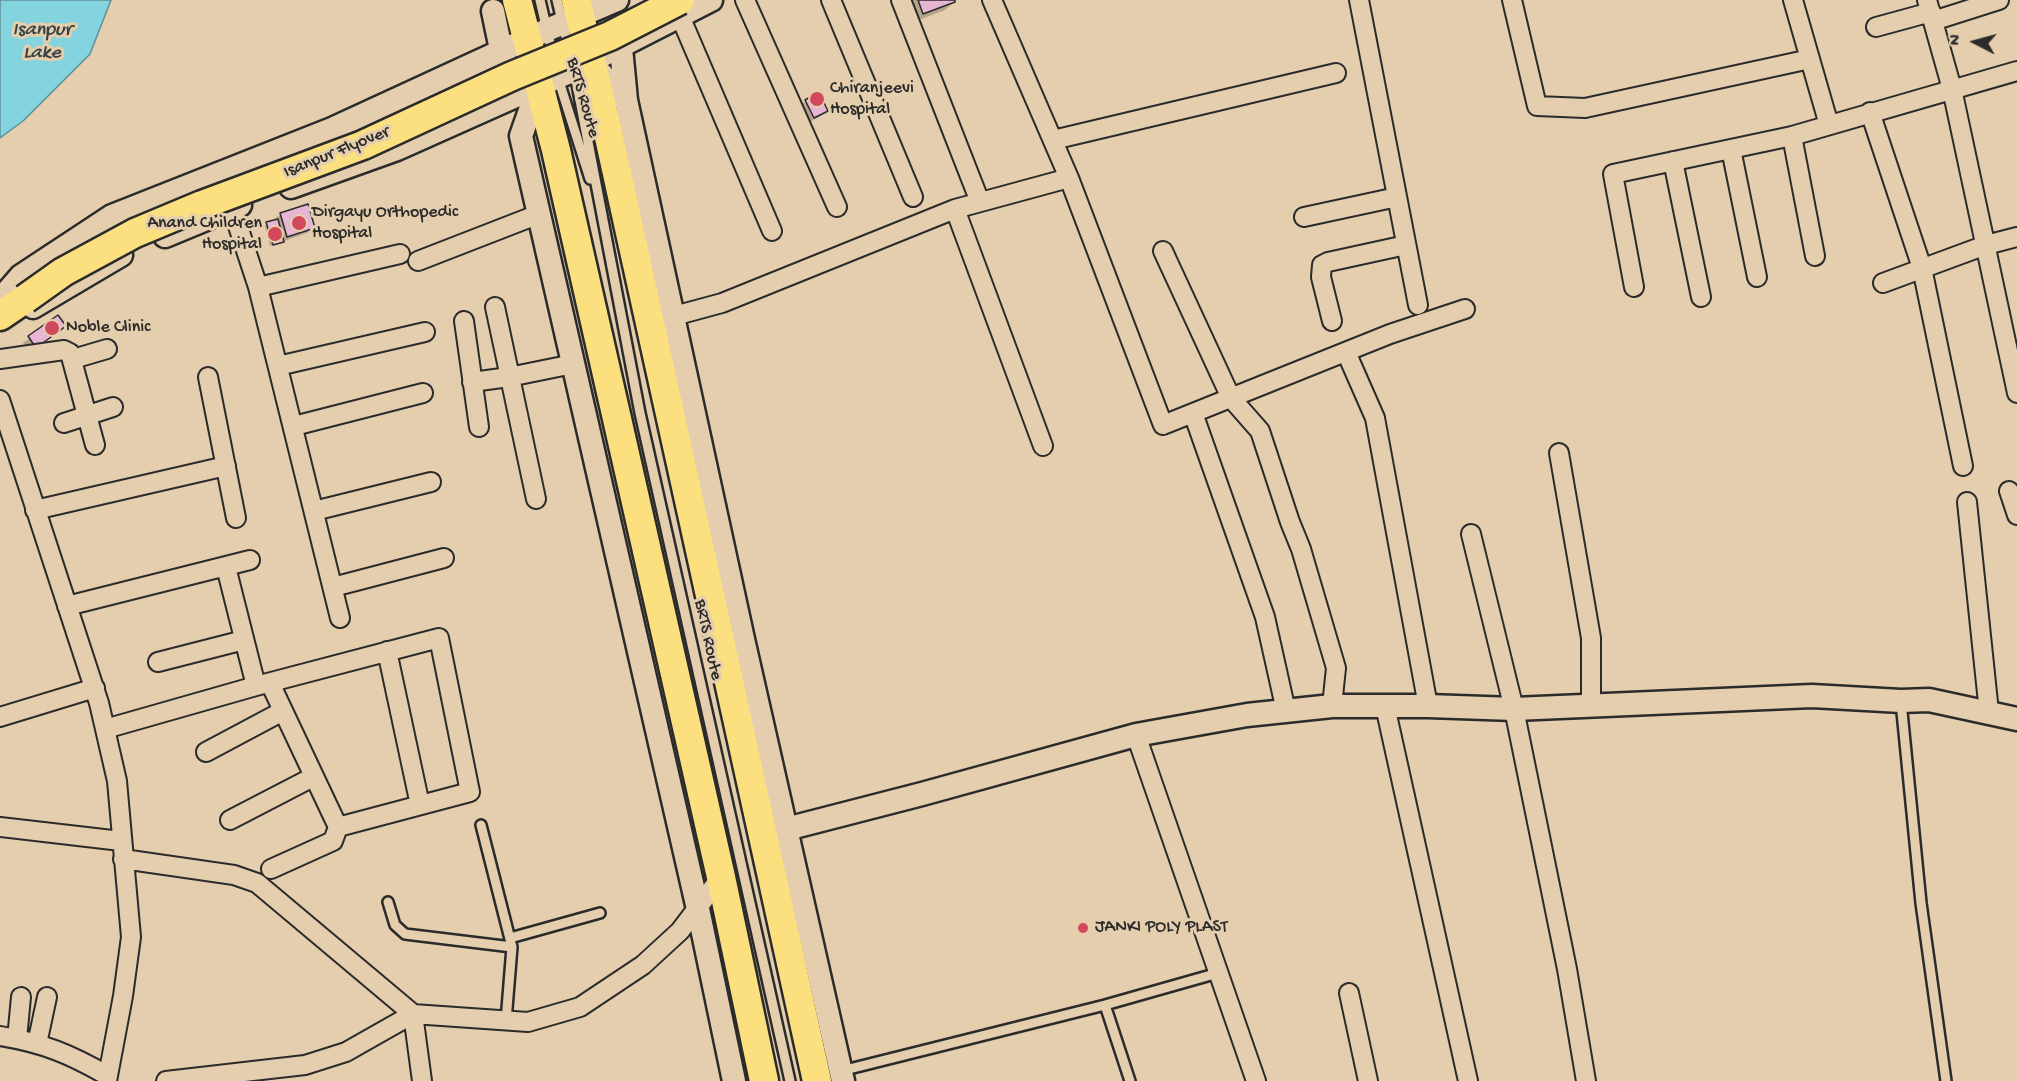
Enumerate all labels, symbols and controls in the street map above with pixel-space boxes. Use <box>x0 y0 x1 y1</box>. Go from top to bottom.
north arrow <box>1945 12 2005 72</box>
water label: Isanpur Lake <box>12 19 72 66</box>
text: N <box>1947 34 1967 46</box>
street label: BRTS Route <box>560 56 604 140</box>
place label: Chiranjeevi Hospital <box>830 78 914 121</box>
marker: Chiranjeevi Hospital <box>808 90 826 108</box>
street label: Isanpur Flyover <box>281 122 393 184</box>
place label: Dirgayu Orthopedic Hospital <box>312 202 458 244</box>
place label: Anand Children Hospital <box>147 213 262 256</box>
marker: Dirgayu Orthopedic Hospital <box>290 214 308 232</box>
marker: Anand Children Hospital <box>266 225 284 243</box>
place label: Noble Clinic <box>66 317 150 339</box>
marker: Noble Clinic <box>43 319 61 337</box>
street label: BRTS Route <box>688 598 726 682</box>
place label: JANKI POLY PLAST <box>1095 917 1228 939</box>
marker: JANKI POLY PLAST <box>1076 921 1090 935</box>

